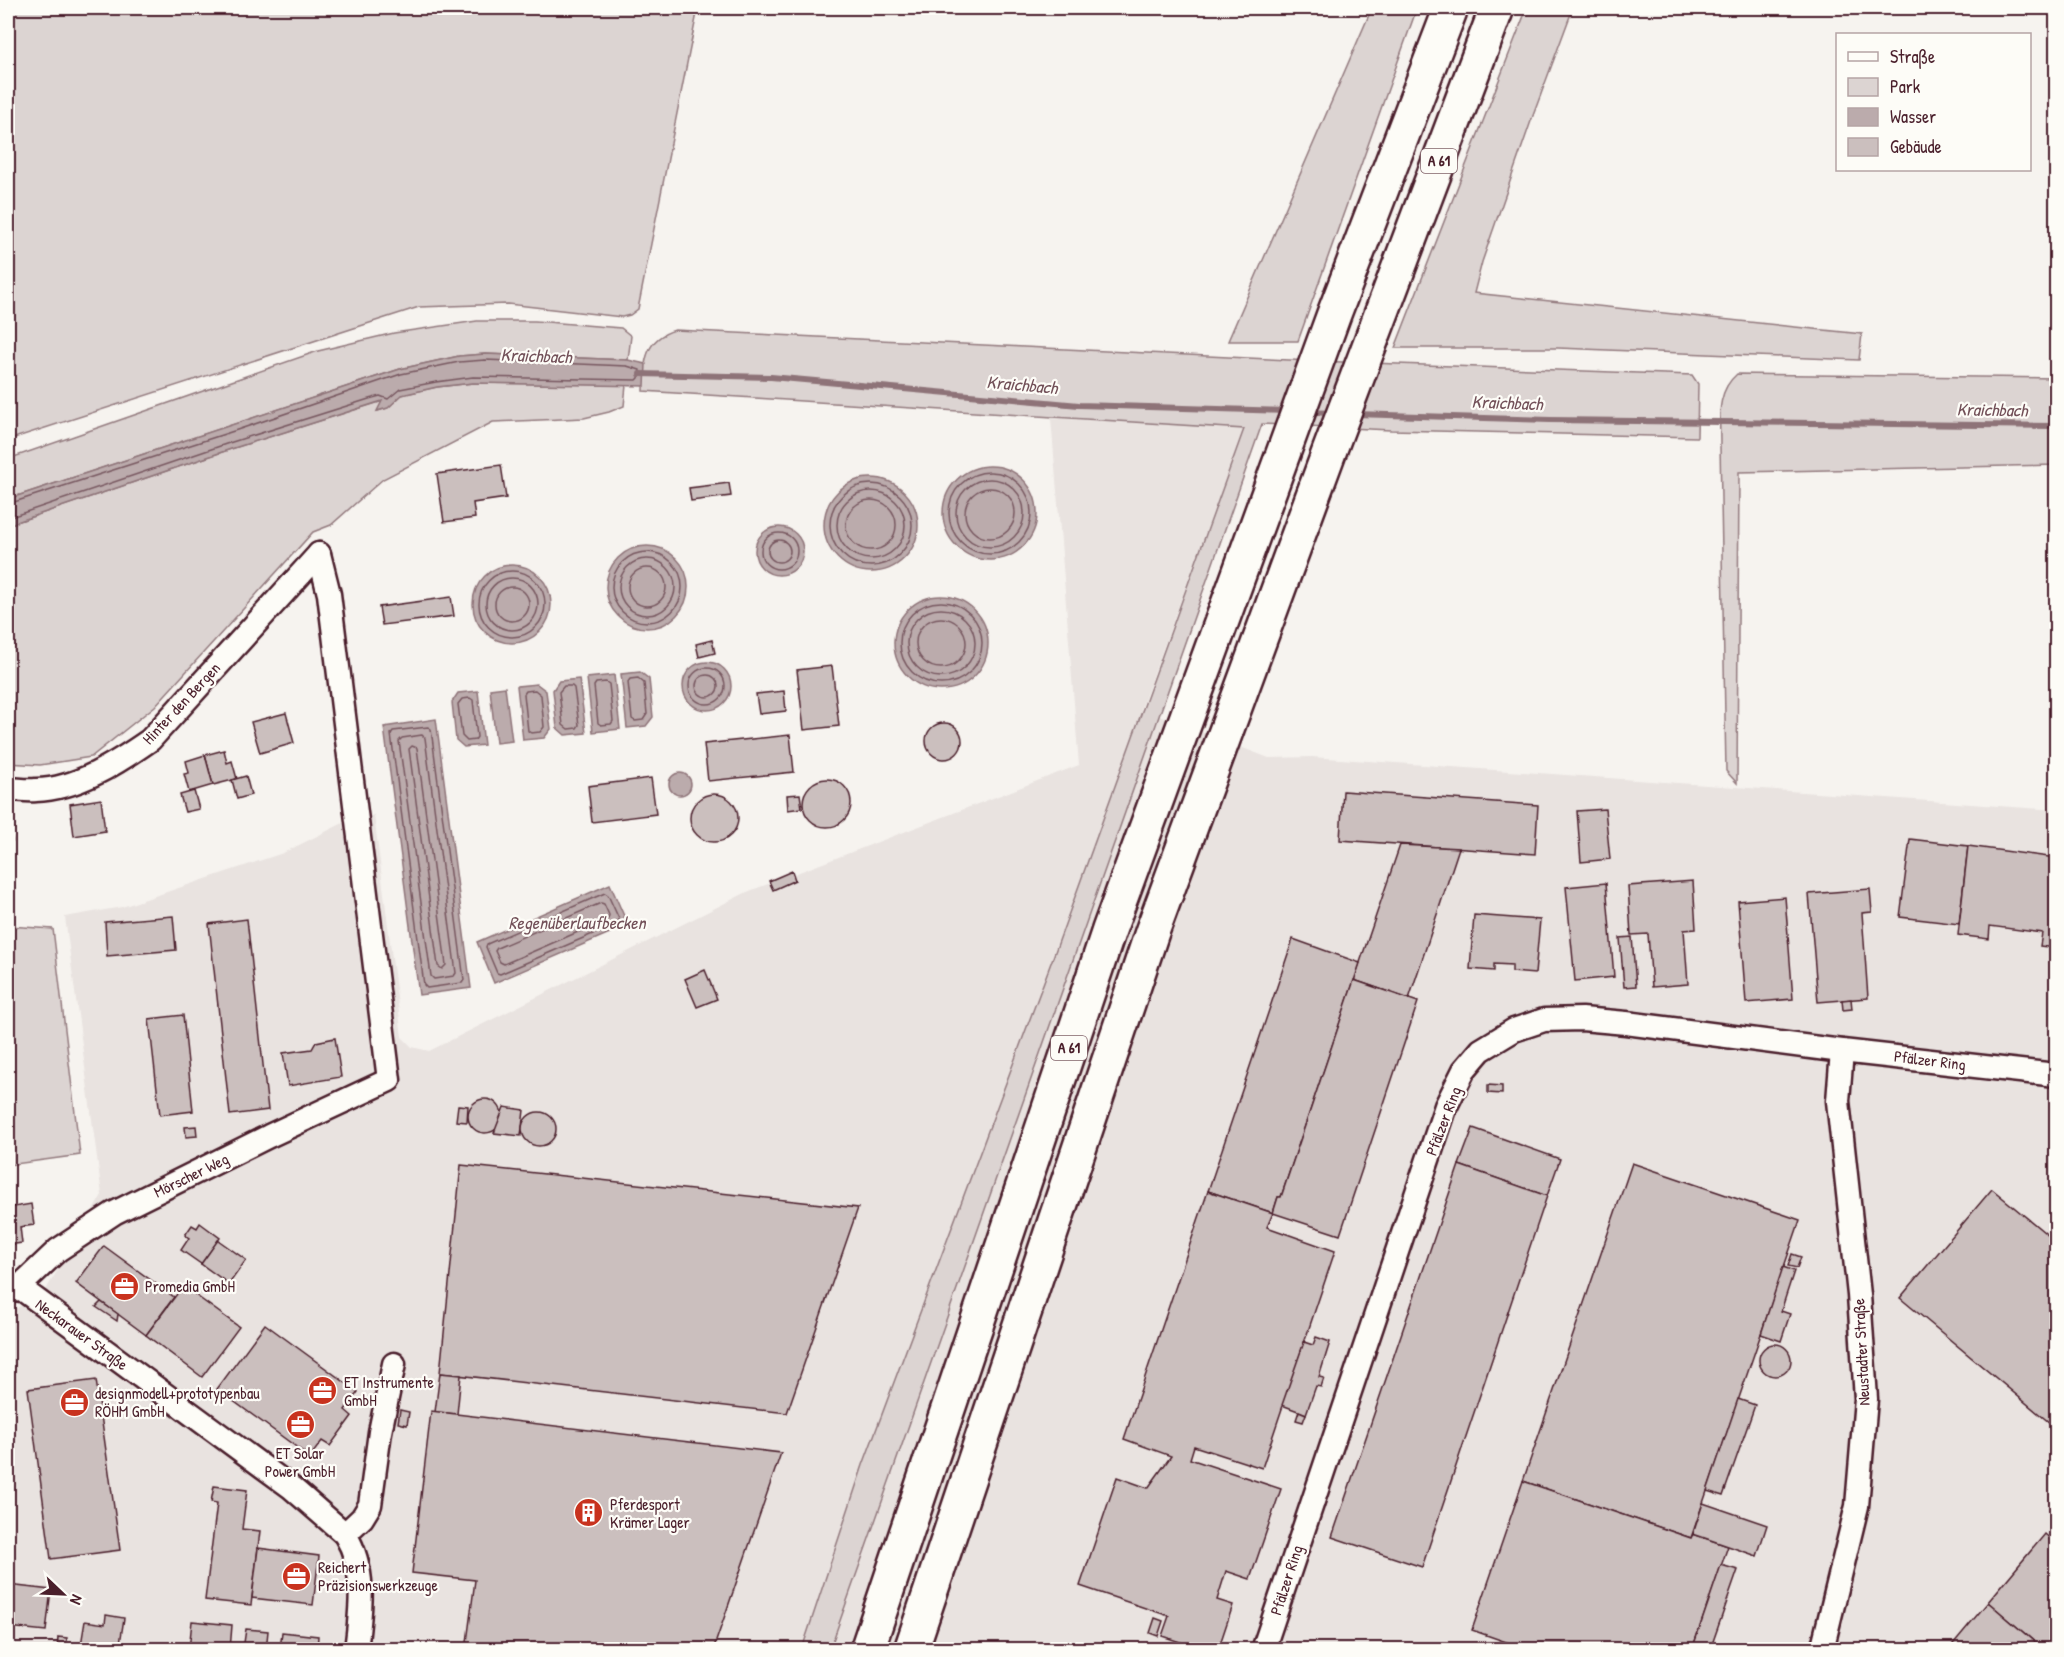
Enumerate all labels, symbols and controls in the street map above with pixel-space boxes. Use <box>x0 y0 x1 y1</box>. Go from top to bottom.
legend <box>1836 33 2031 171</box>
text: Straße <box>1890 44 1935 69</box>
text: Park <box>1890 74 1921 99</box>
text: Wasser <box>1890 104 1936 129</box>
text: Gebäude <box>1890 134 1942 159</box>
road number: A 61 <box>1421 149 1457 173</box>
water label: Kraichbach <box>500 342 573 369</box>
water label: Kraichbach <box>986 369 1060 400</box>
water label: Kraichbach <box>1471 389 1544 416</box>
water label: Kraichbach <box>1956 396 2029 423</box>
street label: Hinter den Bergen <box>137 657 225 749</box>
water label: Regenüberlaufbecken <box>508 910 647 935</box>
road number: A 61 <box>1051 1036 1087 1060</box>
street label: Pfälzer Ring <box>1893 1045 1967 1075</box>
street label: Pfälzer Ring <box>1420 1083 1466 1159</box>
street label: Mörscher Weg <box>150 1147 232 1203</box>
office icon: Promedia GmbH <box>108 1270 140 1302</box>
place label: Promedia GmbH <box>145 1275 235 1297</box>
street label: Neckarauer Straße <box>31 1293 133 1375</box>
street label: Neustadter Straße <box>1847 1297 1875 1406</box>
place label: ET Instrumente GmbH <box>344 1371 434 1411</box>
office icon: ET Instrumente GmbH <box>307 1375 339 1407</box>
place label: designmodell+prototypenbau RÖHM GmbH <box>95 1382 260 1422</box>
office icon: designmodell+prototypenbau RÖHM GmbH <box>58 1386 90 1418</box>
office icon: ET Solar Power GmbH <box>284 1409 316 1441</box>
place label: ET Solar Power GmbH <box>265 1442 335 1482</box>
place label: Pferdesport Krämer Lager <box>610 1493 690 1533</box>
building icon: Pferdesport Krämer Lager <box>573 1497 605 1529</box>
street label: Pfälzer Ring <box>1264 1542 1308 1618</box>
place label: Reichert Präzisionswerkzeuge <box>318 1556 438 1596</box>
office icon: Reichert Präzisionswerkzeuge <box>281 1560 313 1592</box>
north arrow <box>33 1564 93 1624</box>
text: N <box>65 1592 89 1609</box>

